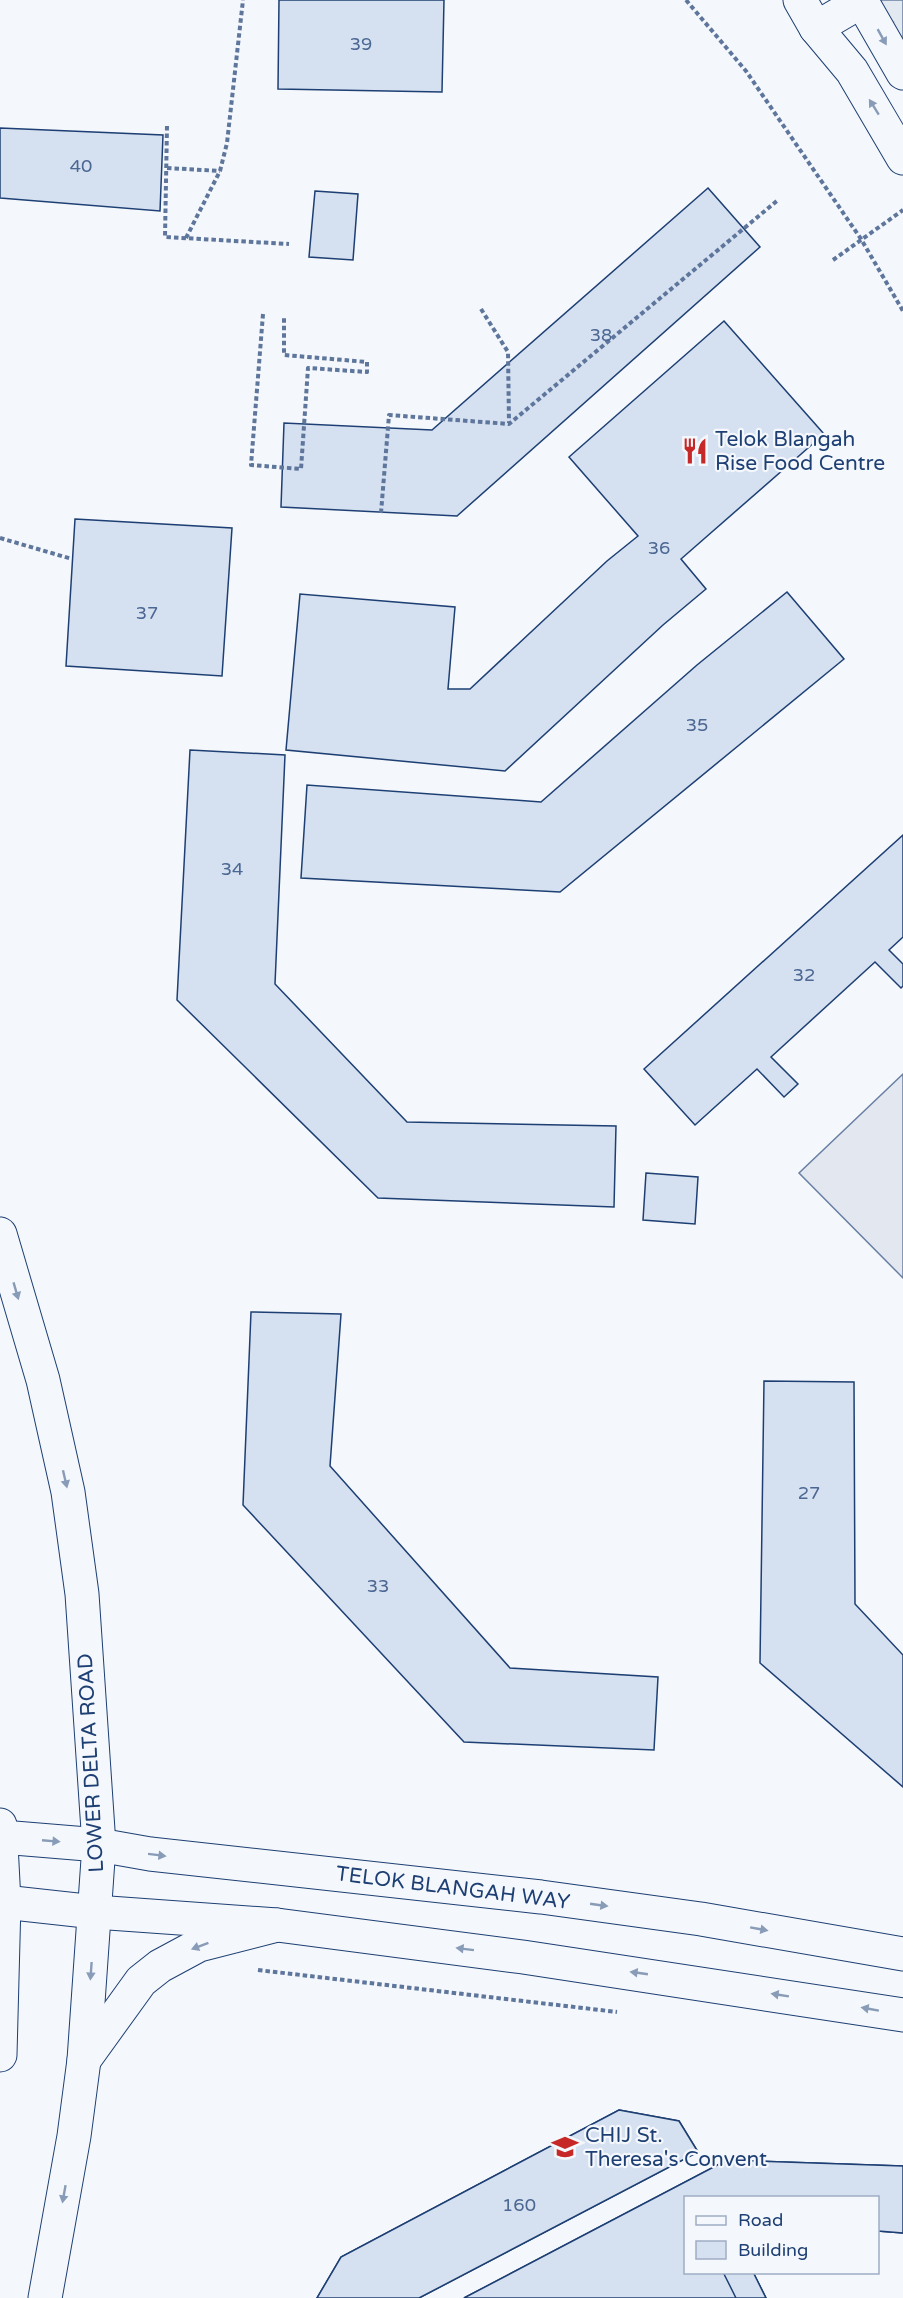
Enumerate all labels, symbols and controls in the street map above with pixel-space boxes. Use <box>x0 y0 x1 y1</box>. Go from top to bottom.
one-way arrow <box>877 29 888 45</box>
house number: 39 <box>350 33 372 55</box>
one-way arrow <box>869 99 880 115</box>
house number: 40 <box>70 155 92 177</box>
house number: 38 <box>590 324 612 346</box>
place label: Telok Blangah Rise Food Centre <box>715 427 885 476</box>
restaurant icon: Telok Blangah Rise Food Centre <box>680 436 710 466</box>
house number: 36 <box>648 537 670 559</box>
house number: 37 <box>136 602 158 624</box>
house number: 35 <box>686 714 708 736</box>
house number: 34 <box>221 858 243 880</box>
house number: 32 <box>793 964 815 986</box>
one-way arrow <box>12 1282 21 1300</box>
one-way arrow <box>61 1470 70 1489</box>
house number: 27 <box>798 1482 820 1504</box>
house number: 33 <box>367 1575 389 1597</box>
street label: LOWER DELTA ROAD <box>73 1653 109 1873</box>
one-way arrow <box>41 1836 60 1846</box>
one-way arrow <box>148 1850 167 1860</box>
street label: TELOK BLANGAH WAY <box>335 1861 571 1915</box>
one-way arrow <box>589 1901 608 1910</box>
one-way arrow <box>749 1925 768 1934</box>
one-way arrow <box>191 1942 209 1952</box>
one-way arrow <box>456 1945 475 1954</box>
one-way arrow <box>86 1961 96 1980</box>
one-way arrow <box>630 1969 649 1978</box>
one-way arrow <box>770 1990 789 1999</box>
one-way arrow <box>861 2004 880 2013</box>
place label: CHIJ St. Theresa's Convent <box>585 2123 767 2172</box>
school or university icon: CHIJ St. Theresa's Convent <box>550 2132 580 2162</box>
one-way arrow <box>59 2184 68 2203</box>
house number: 160 <box>502 2194 536 2216</box>
legend <box>684 2196 879 2274</box>
text: Road <box>738 2209 783 2231</box>
text: Building <box>738 2239 808 2261</box>

